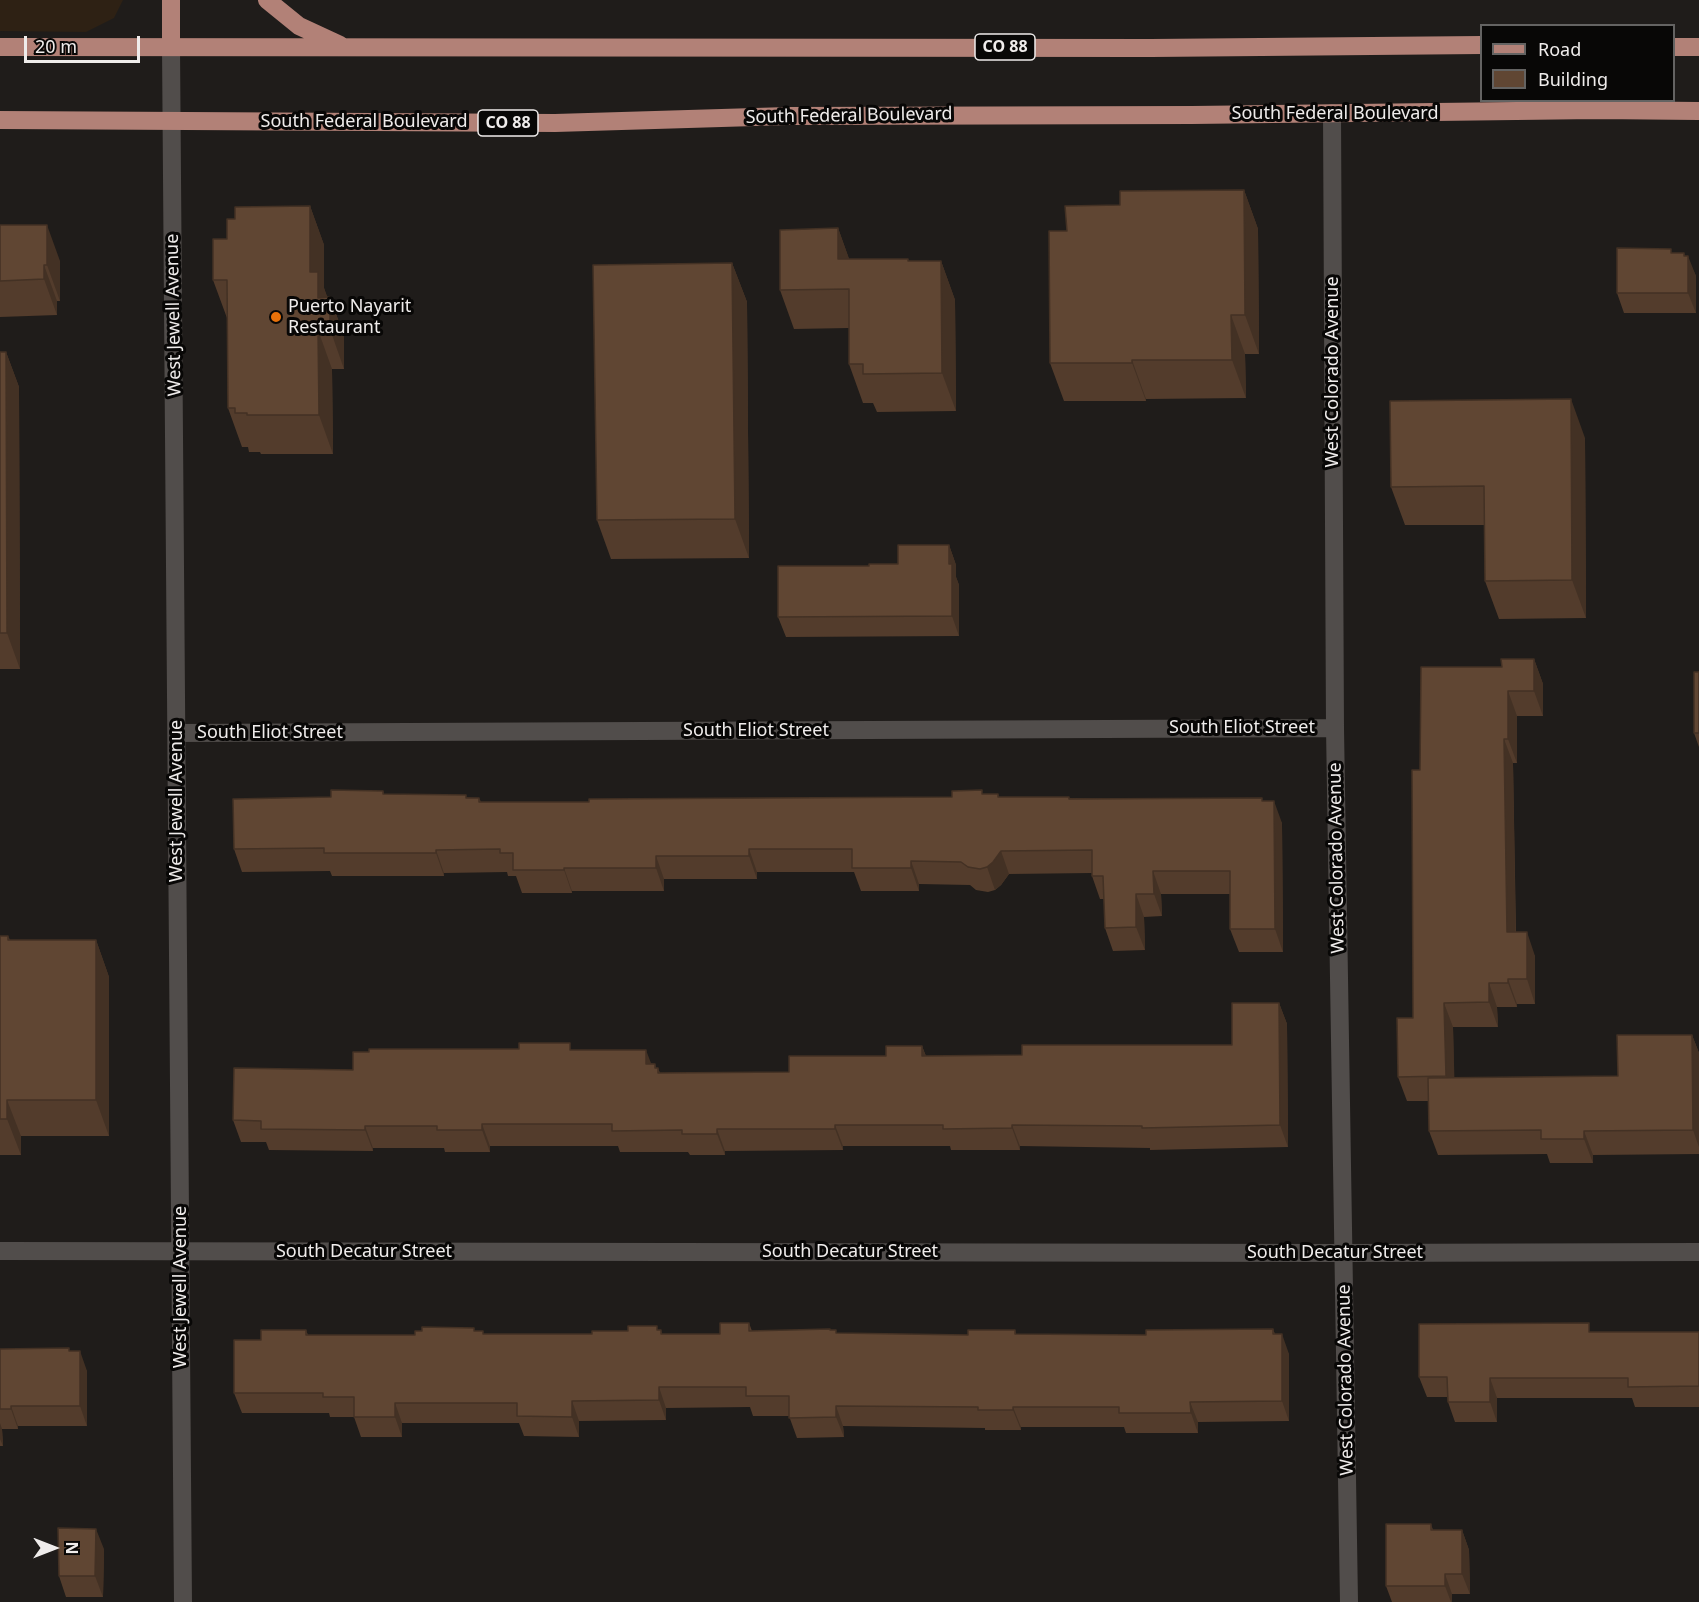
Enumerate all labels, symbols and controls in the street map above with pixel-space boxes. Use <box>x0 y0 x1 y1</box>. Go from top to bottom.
scale bar <box>27 24 142 62</box>
legend <box>1480 24 1675 102</box>
text: 20 m <box>35 34 77 58</box>
road number: CO 88 <box>975 34 1035 60</box>
text: Road <box>1538 37 1581 61</box>
text: Building <box>1538 67 1608 91</box>
street label: South Federal Boulevard <box>745 103 953 129</box>
street label: South Federal Boulevard <box>1232 103 1438 125</box>
road number: CO 88 <box>478 110 538 136</box>
street label: South Federal Boulevard <box>261 111 467 133</box>
street label: West Jewell Avenue <box>162 234 186 396</box>
street label: West Colorado Avenue <box>1322 276 1344 468</box>
place label: Puerto Nayarit Restaurant <box>288 296 411 338</box>
marker: Puerto Nayarit Restaurant <box>269 310 283 324</box>
street label: South Eliot Street <box>1169 717 1315 739</box>
street label: West Jewell Avenue <box>166 720 188 882</box>
street label: South Eliot Street <box>683 720 829 742</box>
street label: South Eliot Street <box>197 722 343 744</box>
street label: West Colorado Avenue <box>1325 762 1349 954</box>
street label: West Jewell Avenue <box>170 1206 192 1368</box>
street label: South Decatur Street <box>276 1241 452 1263</box>
street label: South Decatur Street <box>762 1241 938 1263</box>
street label: South Decatur Street <box>1247 1242 1423 1264</box>
street label: West Colorado Avenue <box>1334 1284 1358 1476</box>
north arrow <box>24 1518 84 1578</box>
text: N <box>61 1541 83 1555</box>

